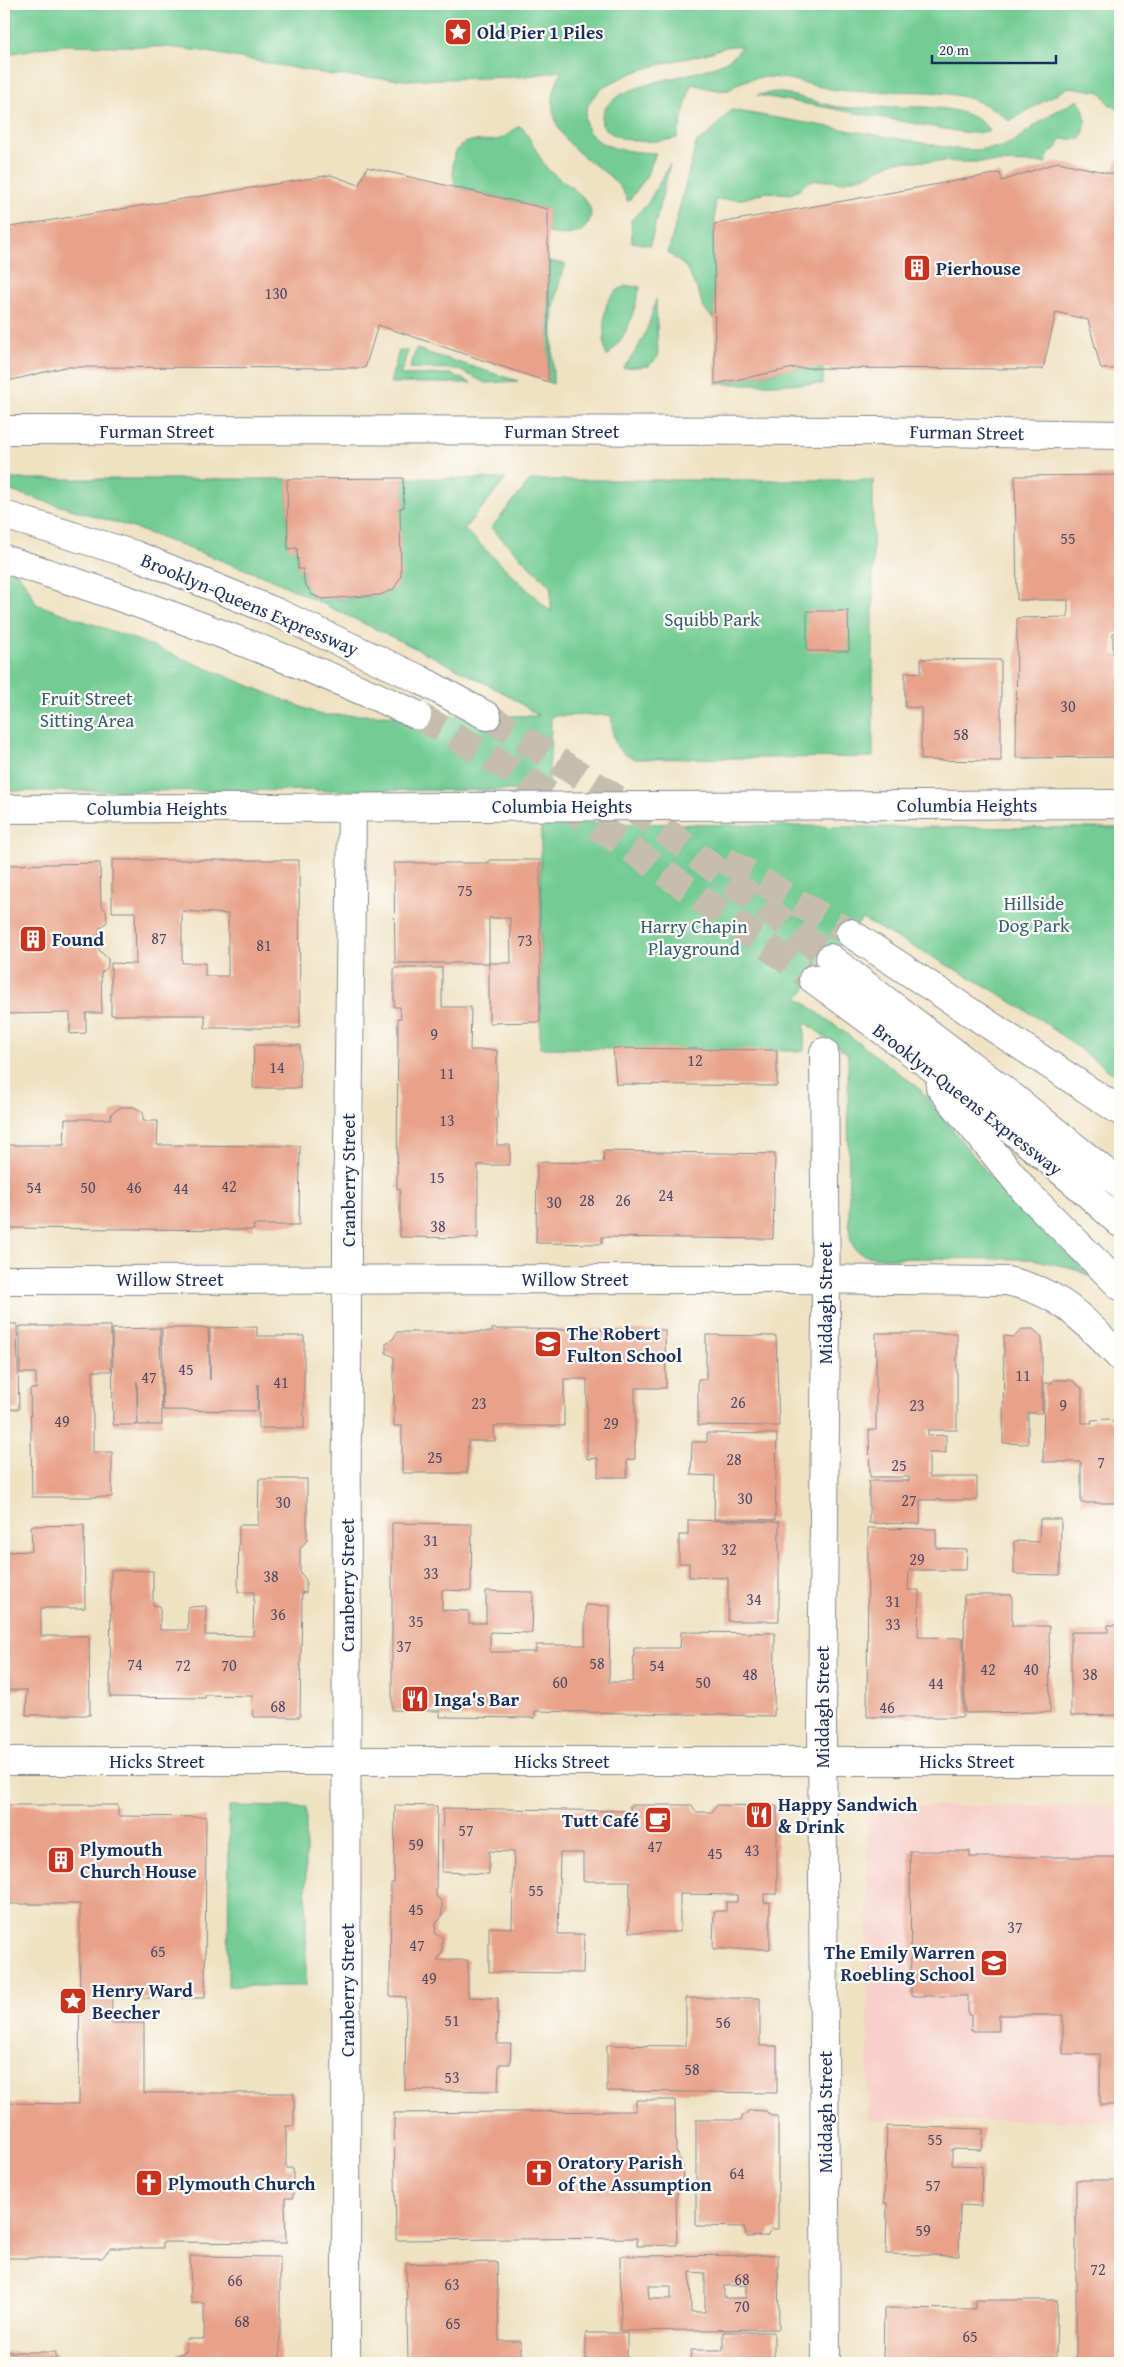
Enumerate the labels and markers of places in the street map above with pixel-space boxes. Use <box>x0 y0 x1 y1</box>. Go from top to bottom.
place icon: Old Pier 1 Piles <box>443 17 473 47</box>
place label: Old Pier 1 Piles <box>477 18 603 46</box>
building icon: Pierhouse <box>902 253 932 283</box>
place label: Pierhouse <box>936 254 1021 282</box>
building icon: Found <box>18 924 48 954</box>
place label: Found <box>52 925 104 953</box>
place label: The Robert Fulton School <box>567 1319 682 1369</box>
school or university icon: The Robert Fulton School <box>533 1329 563 1359</box>
restaurant icon: Inga's Bar <box>400 1684 430 1714</box>
place label: Inga's Bar <box>434 1685 520 1713</box>
place label: Happy Sandwich & Drink <box>778 1790 918 1840</box>
restaurant icon: Happy Sandwich & Drink <box>744 1800 774 1830</box>
cafe icon: Tutt Café <box>643 1805 673 1835</box>
place label: Tutt Café <box>562 1806 639 1834</box>
place label: Plymouth Church House <box>80 1835 197 1885</box>
building icon: Plymouth Church House <box>46 1845 76 1875</box>
place label: The Emily Warren Roebling School <box>824 1938 976 1988</box>
school or university icon: The Emily Warren Roebling School <box>979 1948 1009 1978</box>
place label: Henry Ward Beecher <box>92 1976 193 2026</box>
place icon: Henry Ward Beecher <box>58 1986 88 2016</box>
place label: Oratory Parish of the Assumption <box>558 2148 713 2198</box>
church icon: Oratory Parish of the Assumption <box>524 2158 554 2188</box>
church icon: Plymouth Church <box>134 2168 164 2198</box>
place label: Plymouth Church <box>168 2169 316 2197</box>

